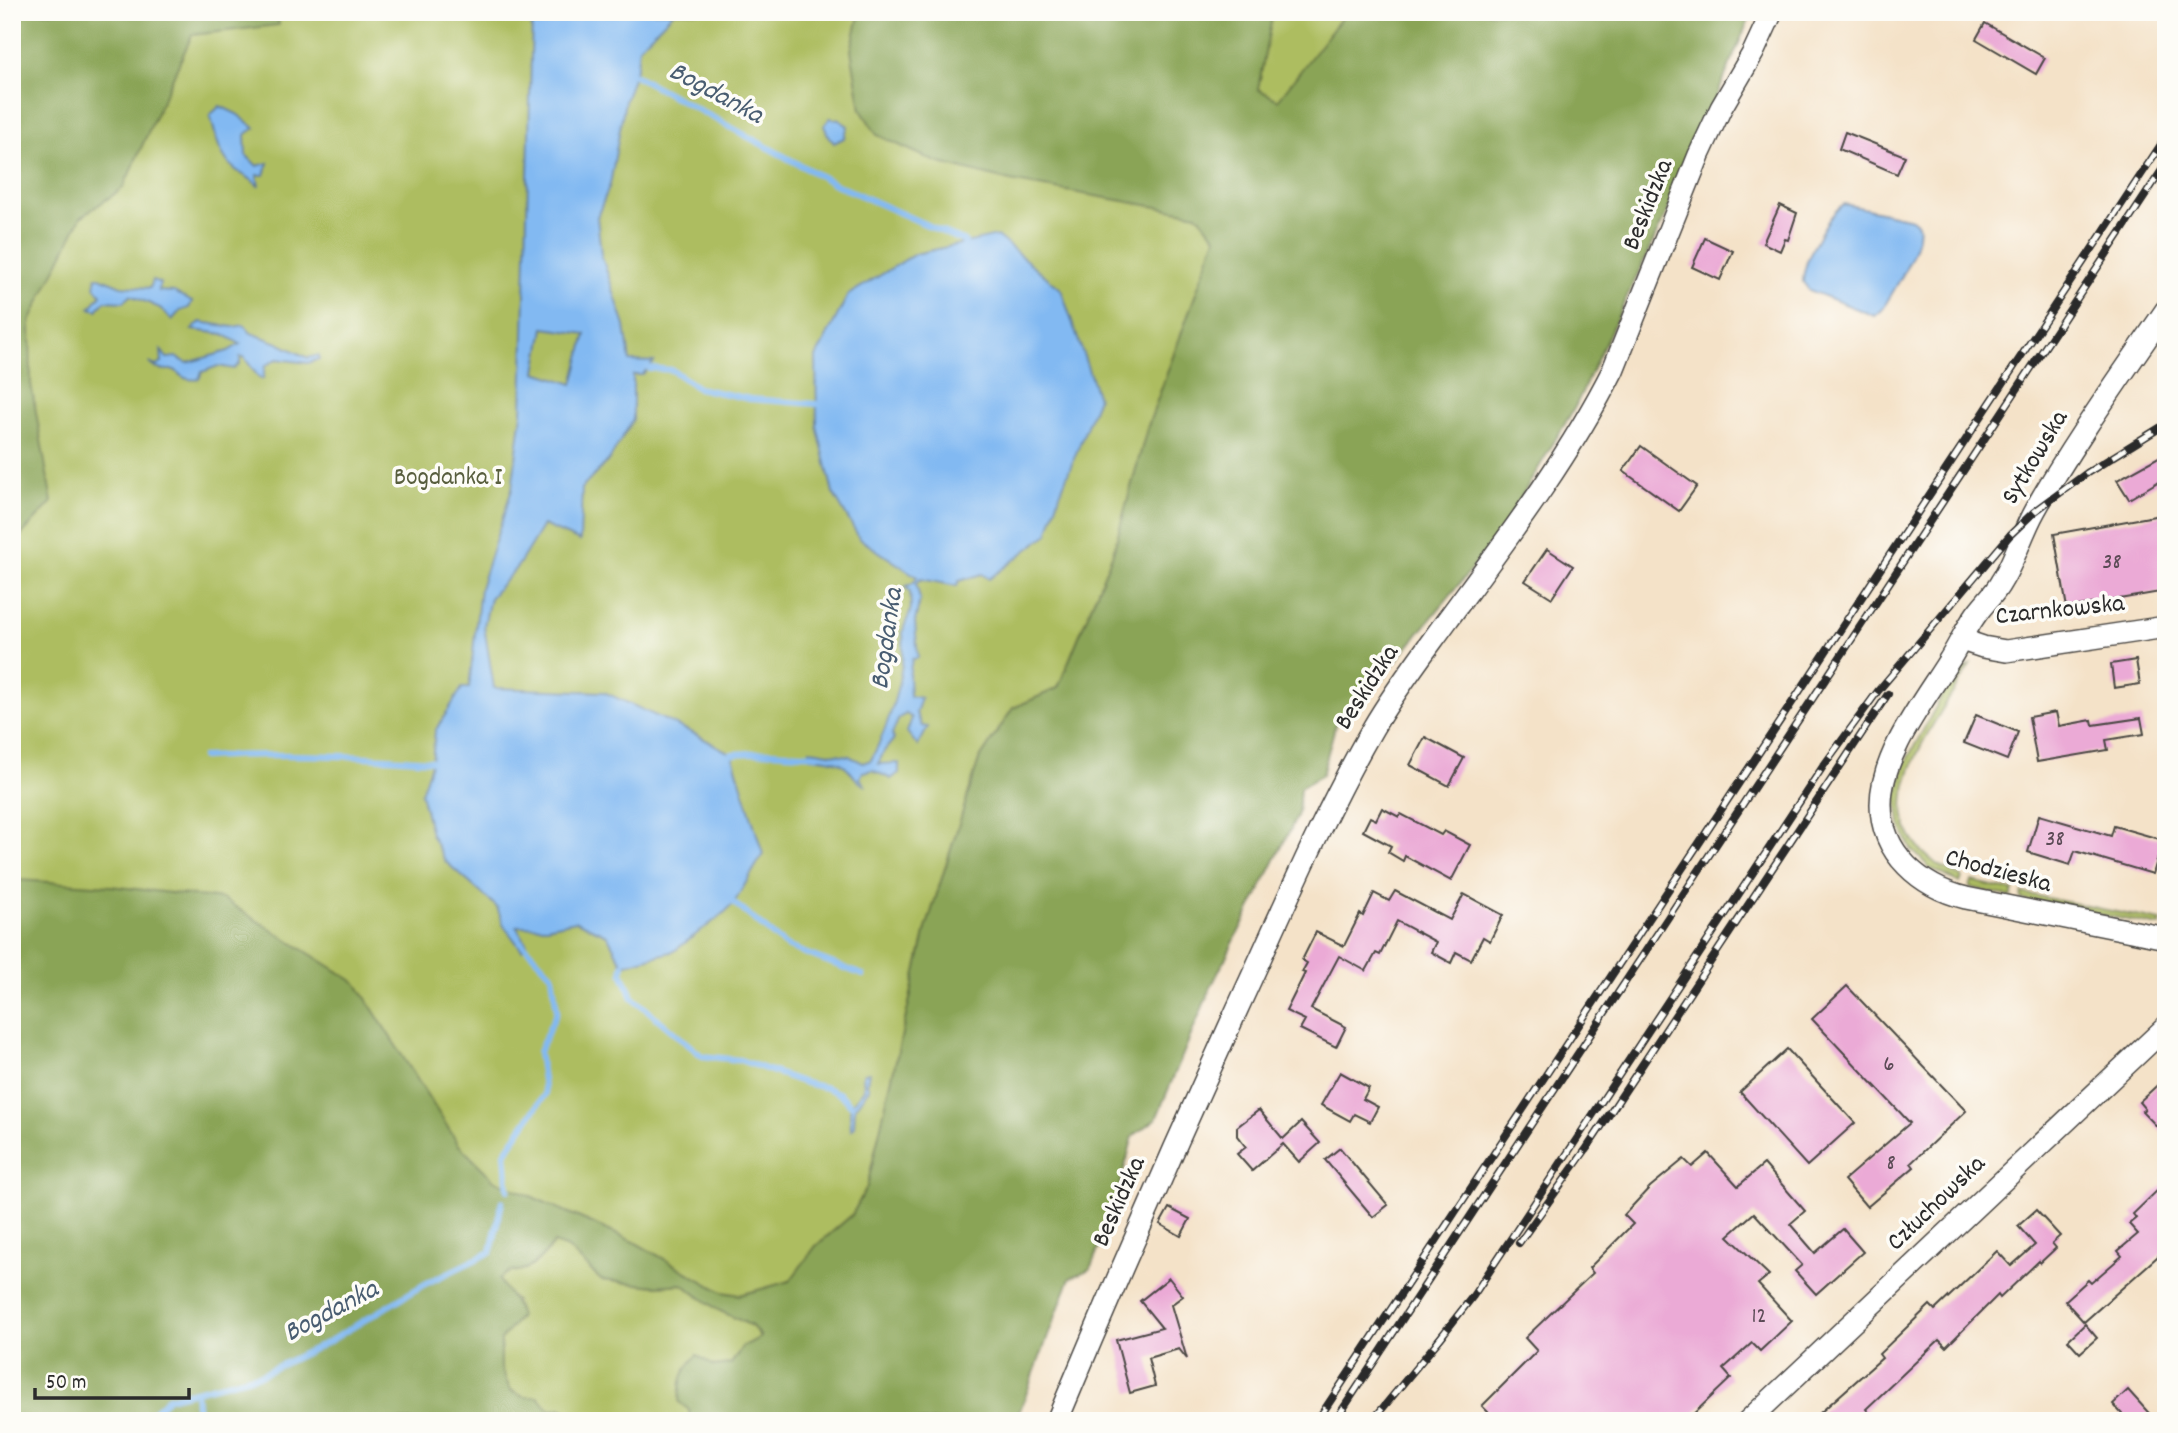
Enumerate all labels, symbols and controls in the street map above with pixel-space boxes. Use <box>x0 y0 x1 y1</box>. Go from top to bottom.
water label: Bogdanka <box>661 53 771 137</box>
street label: Beskidzka <box>1614 153 1684 256</box>
street label: Sytkowska <box>1993 403 2079 512</box>
park label: Bogdanka I <box>394 460 502 497</box>
house number: 38 <box>2102 547 2122 580</box>
water label: Bogdanka <box>862 584 916 692</box>
street label: Czarnkowska <box>1994 586 2127 636</box>
street label: Beskidzka <box>1327 637 1410 738</box>
house number: 38 <box>2045 824 2065 857</box>
street label: Chodzieska <box>1941 840 2056 904</box>
house number: 6 <box>1883 1049 1895 1082</box>
street label: Człuchowska <box>1879 1147 1995 1261</box>
house number: 8 <box>1886 1148 1896 1181</box>
street label: Beskidzka <box>1084 1150 1157 1253</box>
water label: Bogdanka <box>278 1271 388 1355</box>
house number: 12 <box>1751 1301 1767 1334</box>
scale bar <box>35 1356 189 1400</box>
text: 50 m <box>46 1369 86 1399</box>

